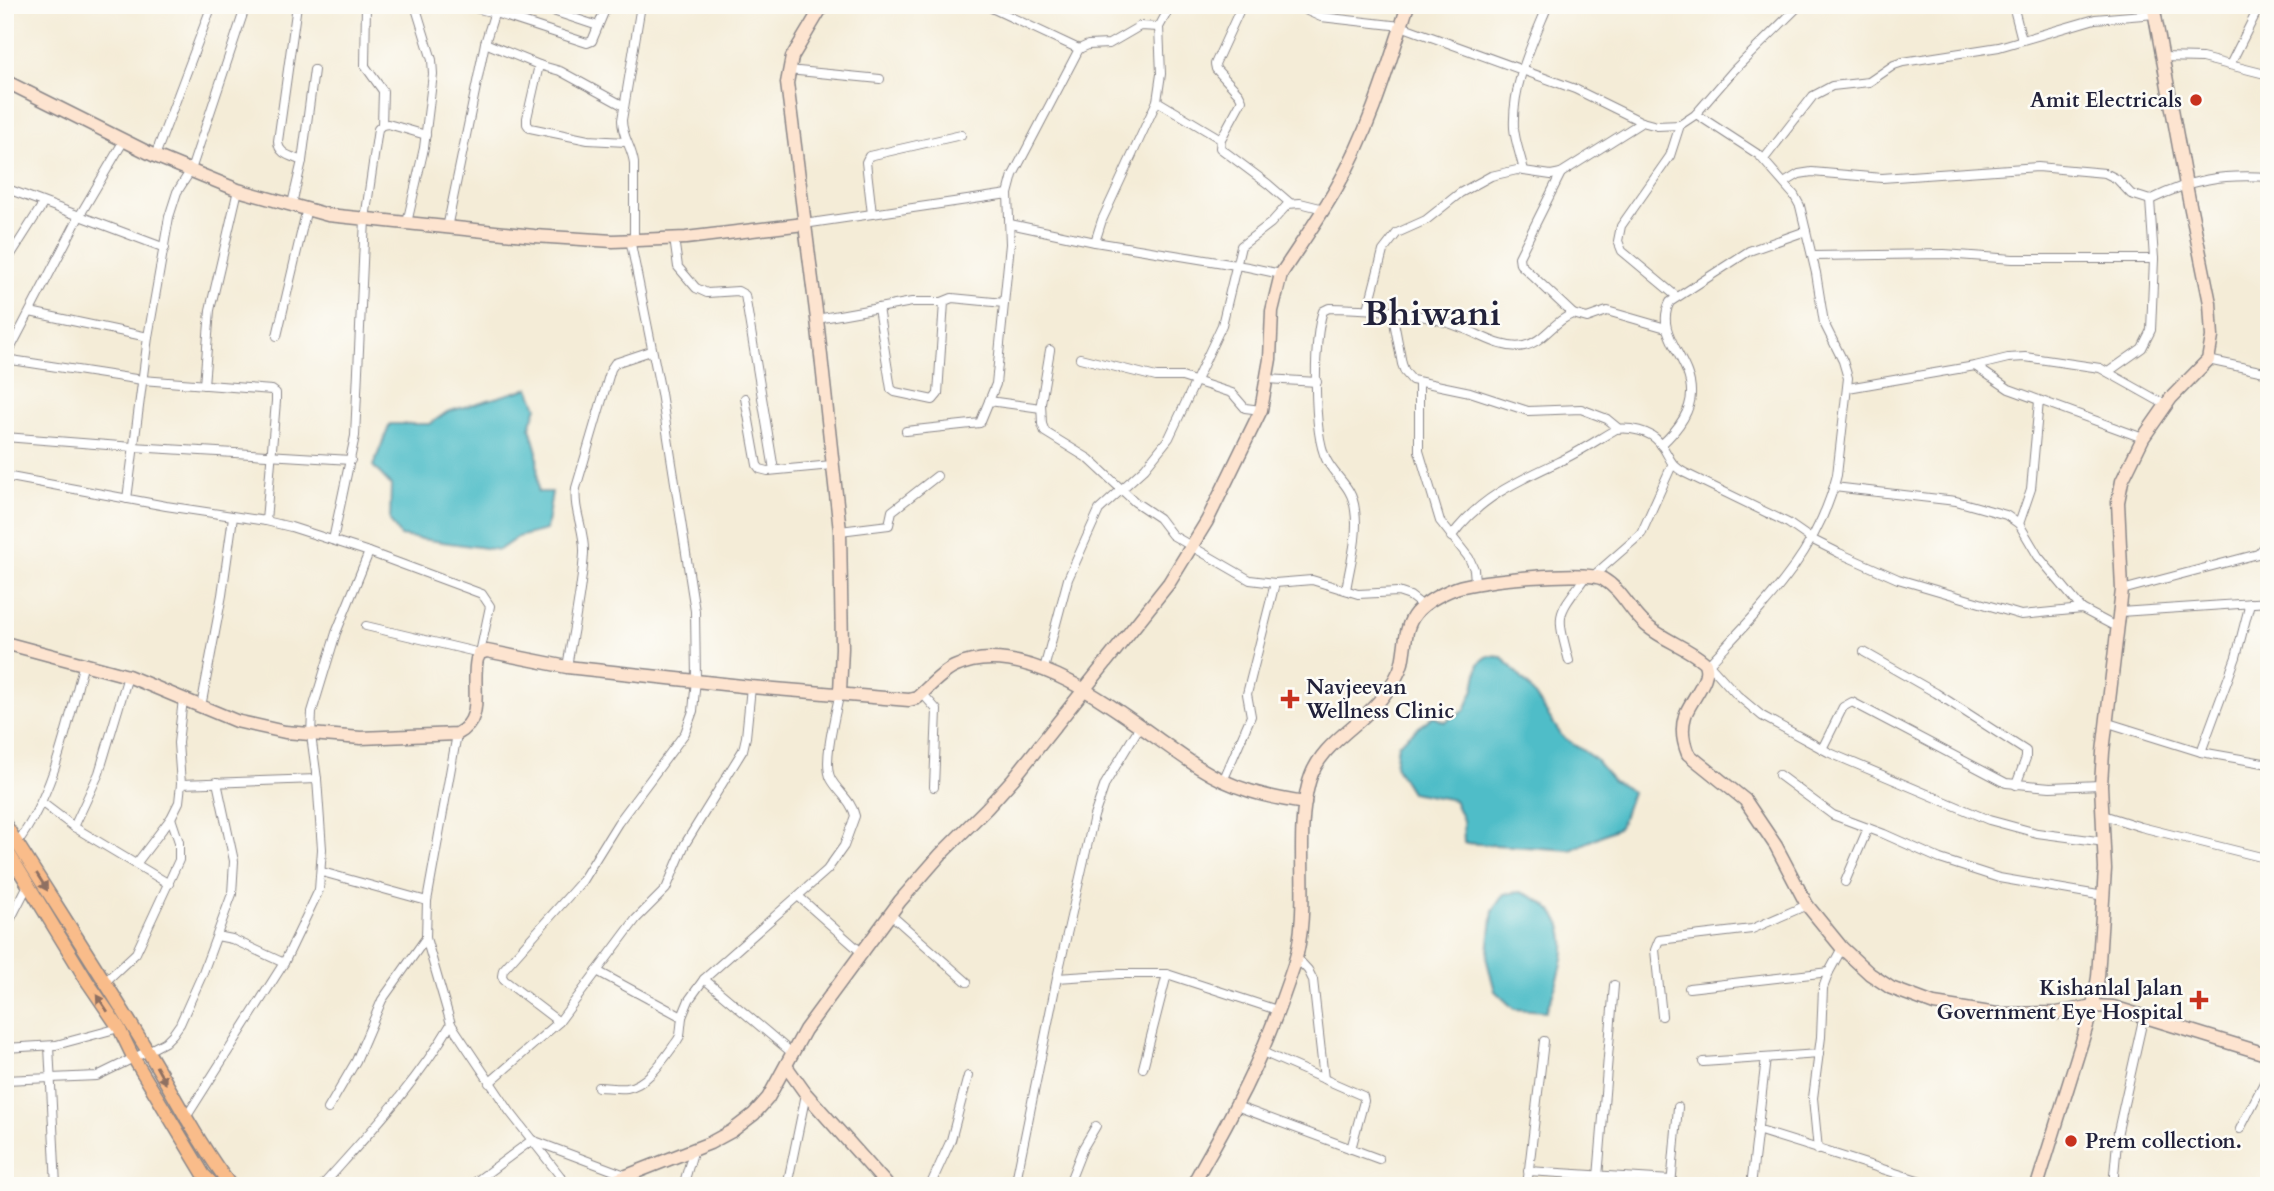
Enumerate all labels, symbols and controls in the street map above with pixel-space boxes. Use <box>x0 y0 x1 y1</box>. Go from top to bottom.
place label: Amit Electricals <box>2030 86 2182 115</box>
marker: Amit Electricals <box>2188 92 2204 108</box>
district label: Bhiwani <box>1363 290 1501 338</box>
place label: Navjeevan Wellness Clinic <box>1305 673 1454 726</box>
marker: Navjeevan Wellness Clinic <box>1280 689 1300 709</box>
one-way arrow <box>35 872 48 891</box>
place label: Kishanlal Jalan Government Eye Hospital <box>1936 974 2184 1027</box>
marker: Kishanlal Jalan Government Eye Hospital <box>2189 990 2209 1010</box>
one-way arrow <box>95 994 109 1012</box>
one-way arrow <box>155 1066 167 1085</box>
place label: Prem collection. <box>2085 1127 2242 1156</box>
marker: Prem collection. <box>2063 1133 2079 1149</box>

